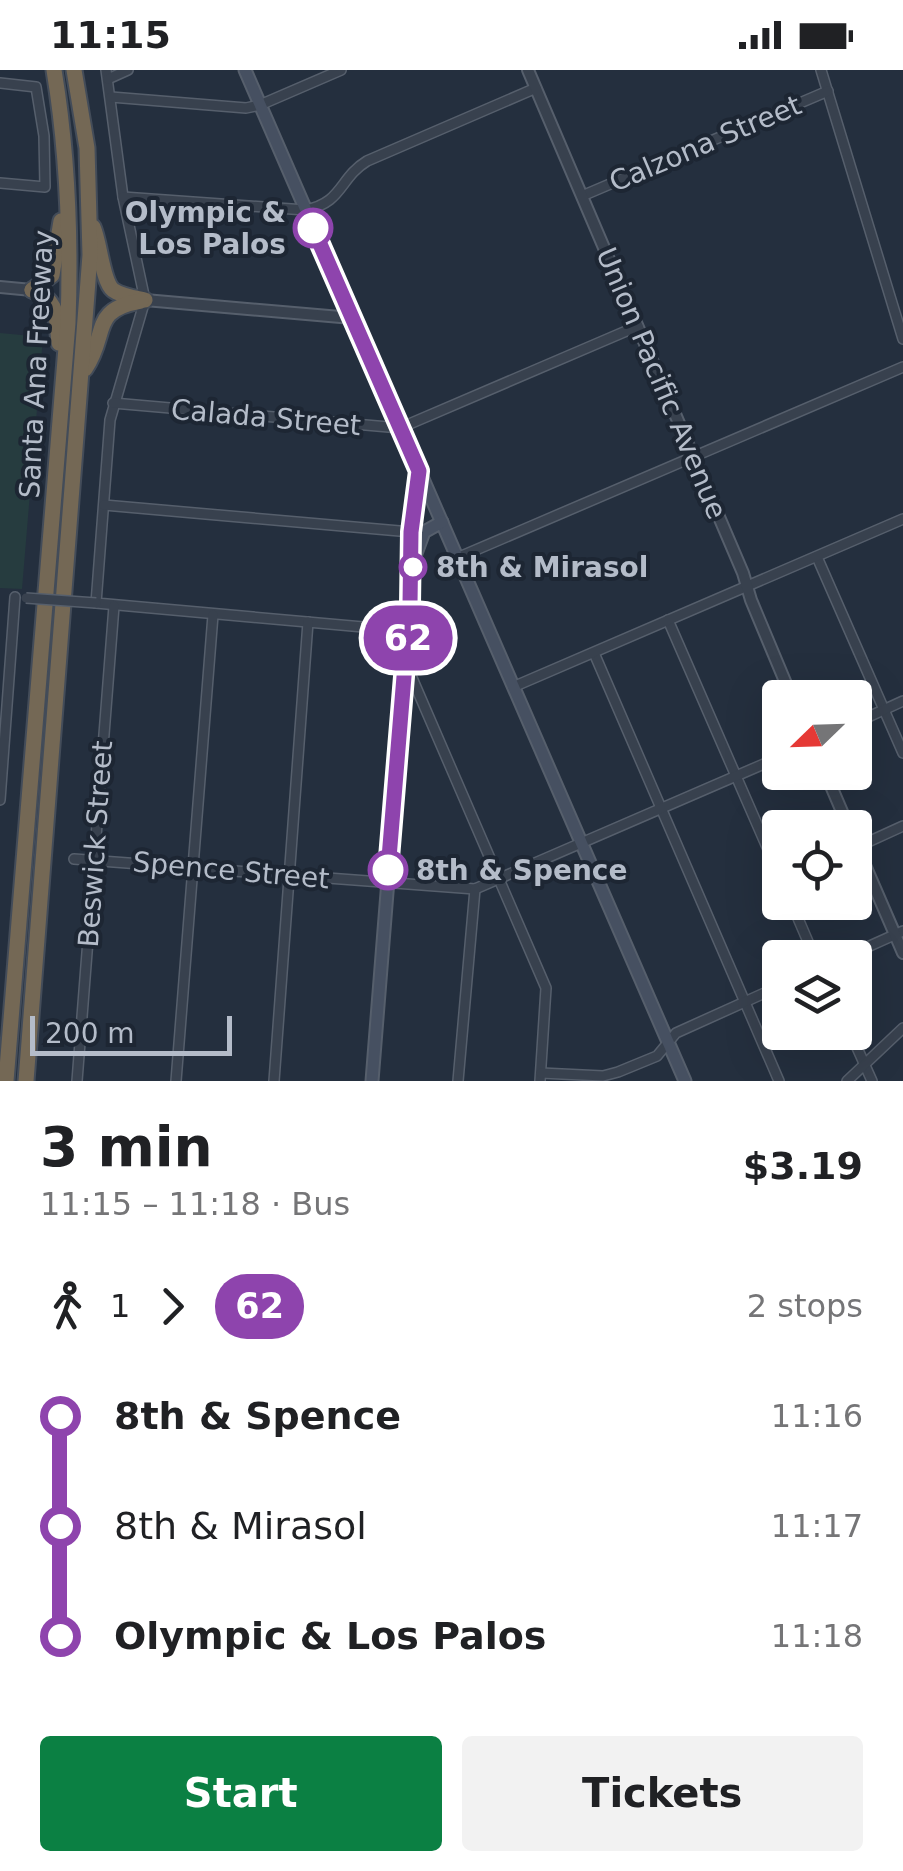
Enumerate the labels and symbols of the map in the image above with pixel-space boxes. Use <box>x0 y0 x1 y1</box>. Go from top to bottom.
street label: Calzona Street <box>604 88 806 199</box>
place label: Olympic & Los Palos <box>125 196 286 261</box>
marker: Olympic & Los Palos <box>294 209 332 247</box>
street label: Santa Ana Freeway <box>13 229 60 499</box>
street label: Union Pacific Avenue <box>589 242 734 524</box>
street label: Calada Street <box>170 393 362 442</box>
place label: 8th & Mirasol <box>436 551 648 584</box>
marker: 8th & Mirasol <box>400 554 426 580</box>
line badge: 62 <box>363 606 453 670</box>
north arrow <box>762 680 872 790</box>
street label: Beswick Street <box>72 739 119 949</box>
street label: Spence Street <box>131 845 331 896</box>
marker: 8th & Spence <box>369 851 407 889</box>
place label: 8th & Spence <box>416 854 627 887</box>
scale bar <box>30 1011 232 1056</box>

